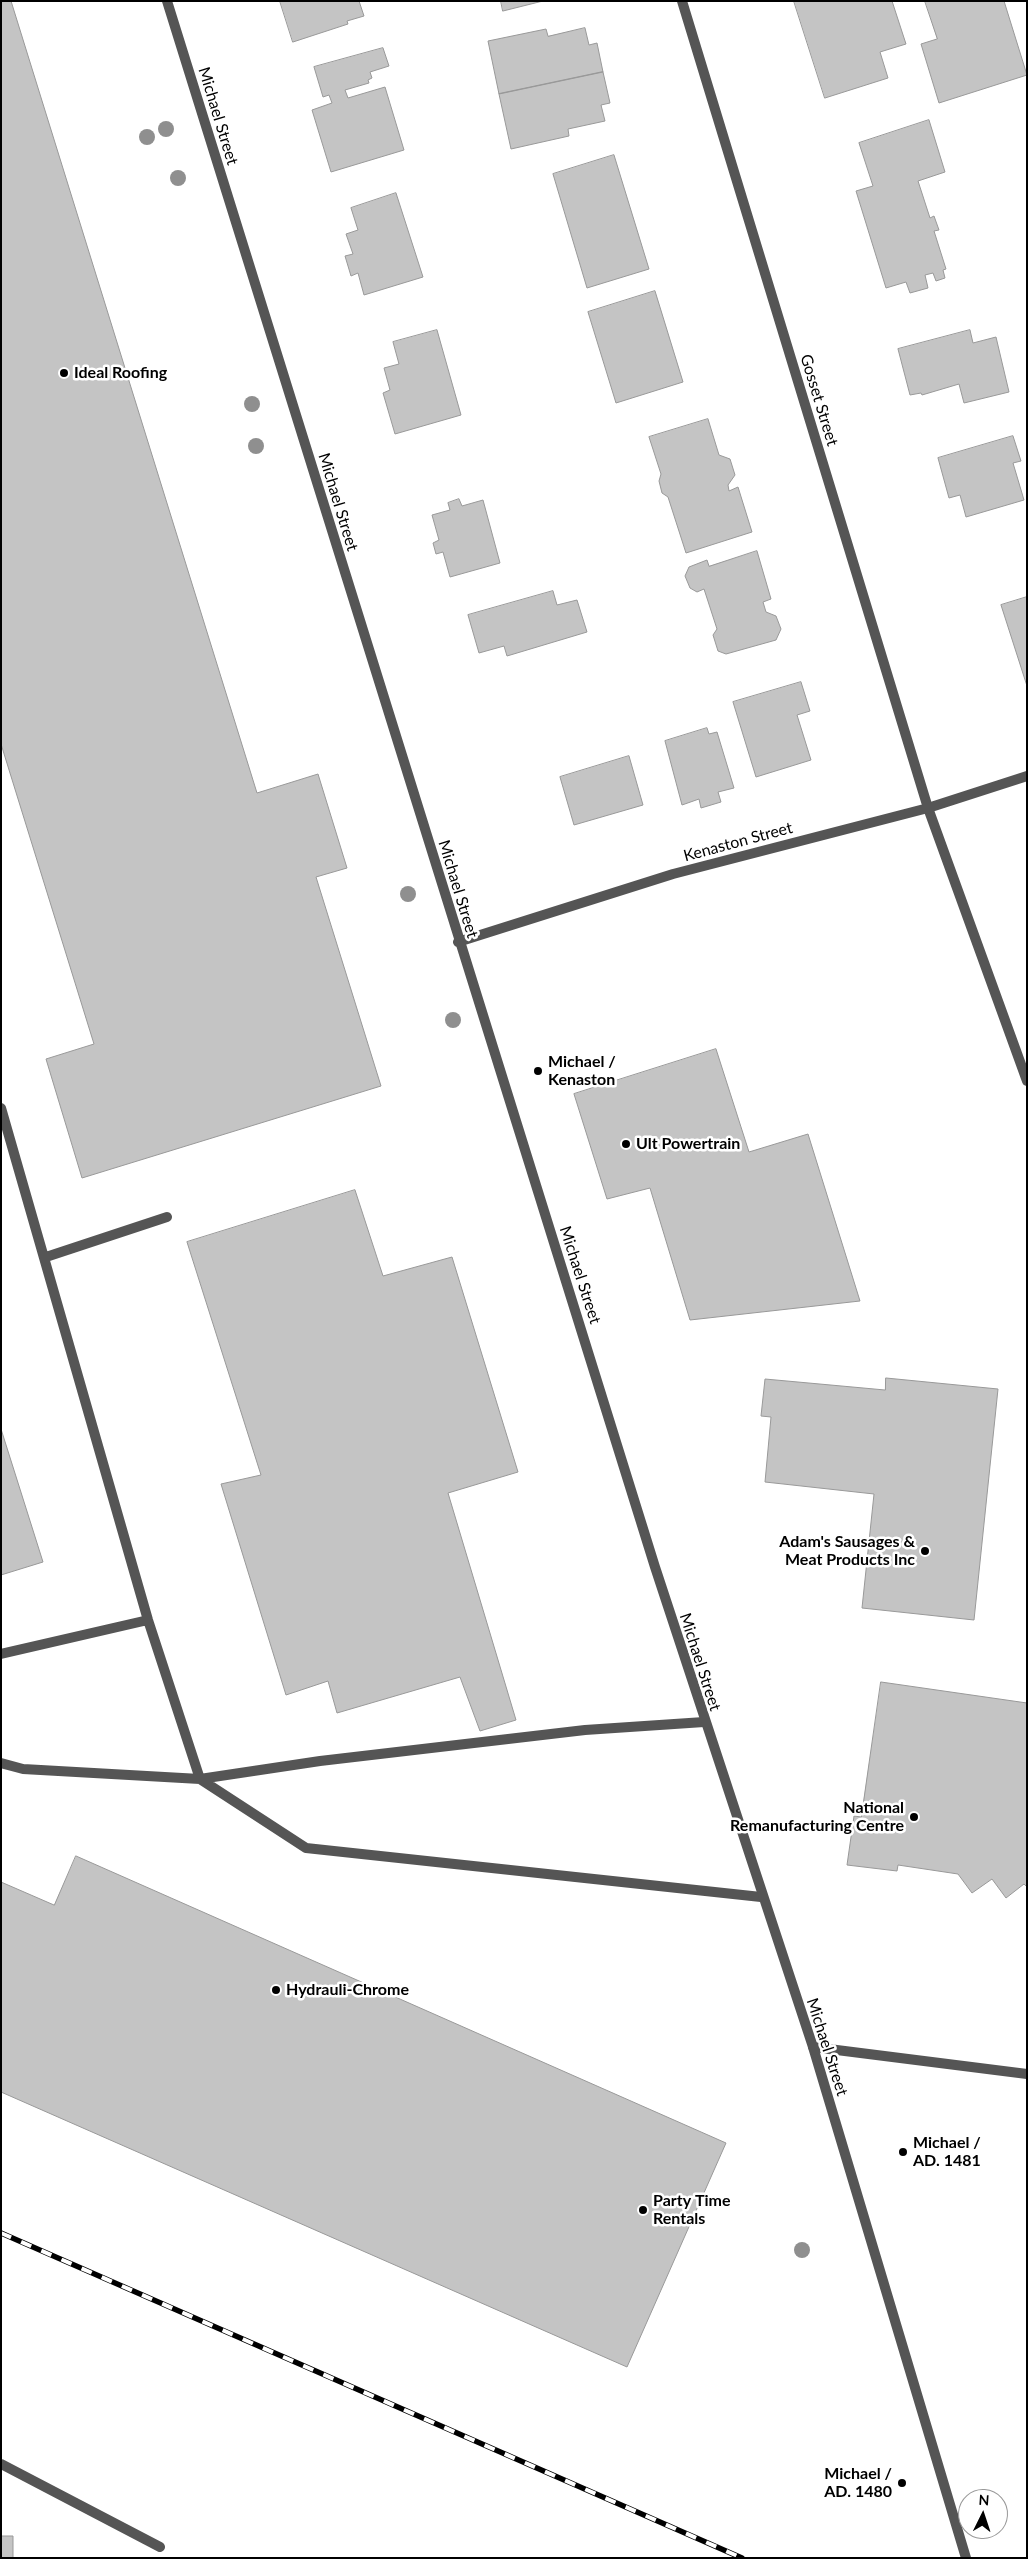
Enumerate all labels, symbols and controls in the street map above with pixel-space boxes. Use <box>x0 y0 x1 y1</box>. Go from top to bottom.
street label: Michael Street <box>194 65 242 167</box>
street label: Gosset Street <box>796 352 842 448</box>
place label: Ideal Roofing <box>74 363 167 383</box>
marker: Ideal Roofing <box>58 367 70 379</box>
street label: Michael Street <box>314 451 362 553</box>
street label: Kenaston Street <box>681 818 795 866</box>
street label: Michael Street <box>434 838 482 940</box>
place label: Michael / Kenaston <box>548 1052 616 1090</box>
marker: Michael / Kenaston <box>532 1065 544 1077</box>
place label: Ult Powertrain <box>636 1134 740 1154</box>
marker: Ult Powertrain <box>620 1138 632 1150</box>
street label: Michael Street <box>555 1224 605 1326</box>
place label: Adam's Sausages & Meat Products Inc <box>779 1532 915 1570</box>
marker: Adam's Sausages & Meat Products Inc <box>919 1545 931 1557</box>
street label: Michael Street <box>675 1611 725 1713</box>
place label: National Remanufacturing Centre <box>730 1798 904 1836</box>
marker: National Remanufacturing Centre <box>908 1811 920 1823</box>
place label: Hydrauli-Chrome <box>286 1980 409 2000</box>
marker: Hydrauli-Chrome <box>270 1984 282 1996</box>
street label: Michael Street <box>802 1996 852 2098</box>
place label: Michael / AD. 1481 <box>913 2133 981 2171</box>
marker: Michael / AD. 1481 <box>897 2146 909 2158</box>
place label: Party Time Rentals <box>653 2191 731 2229</box>
marker: Party Time Rentals <box>637 2204 649 2216</box>
place label: Michael / AD. 1480 <box>824 2464 892 2502</box>
marker: Michael / AD. 1480 <box>896 2477 908 2489</box>
north arrow <box>958 2489 1008 2539</box>
text: N <box>978 2491 990 2508</box>

